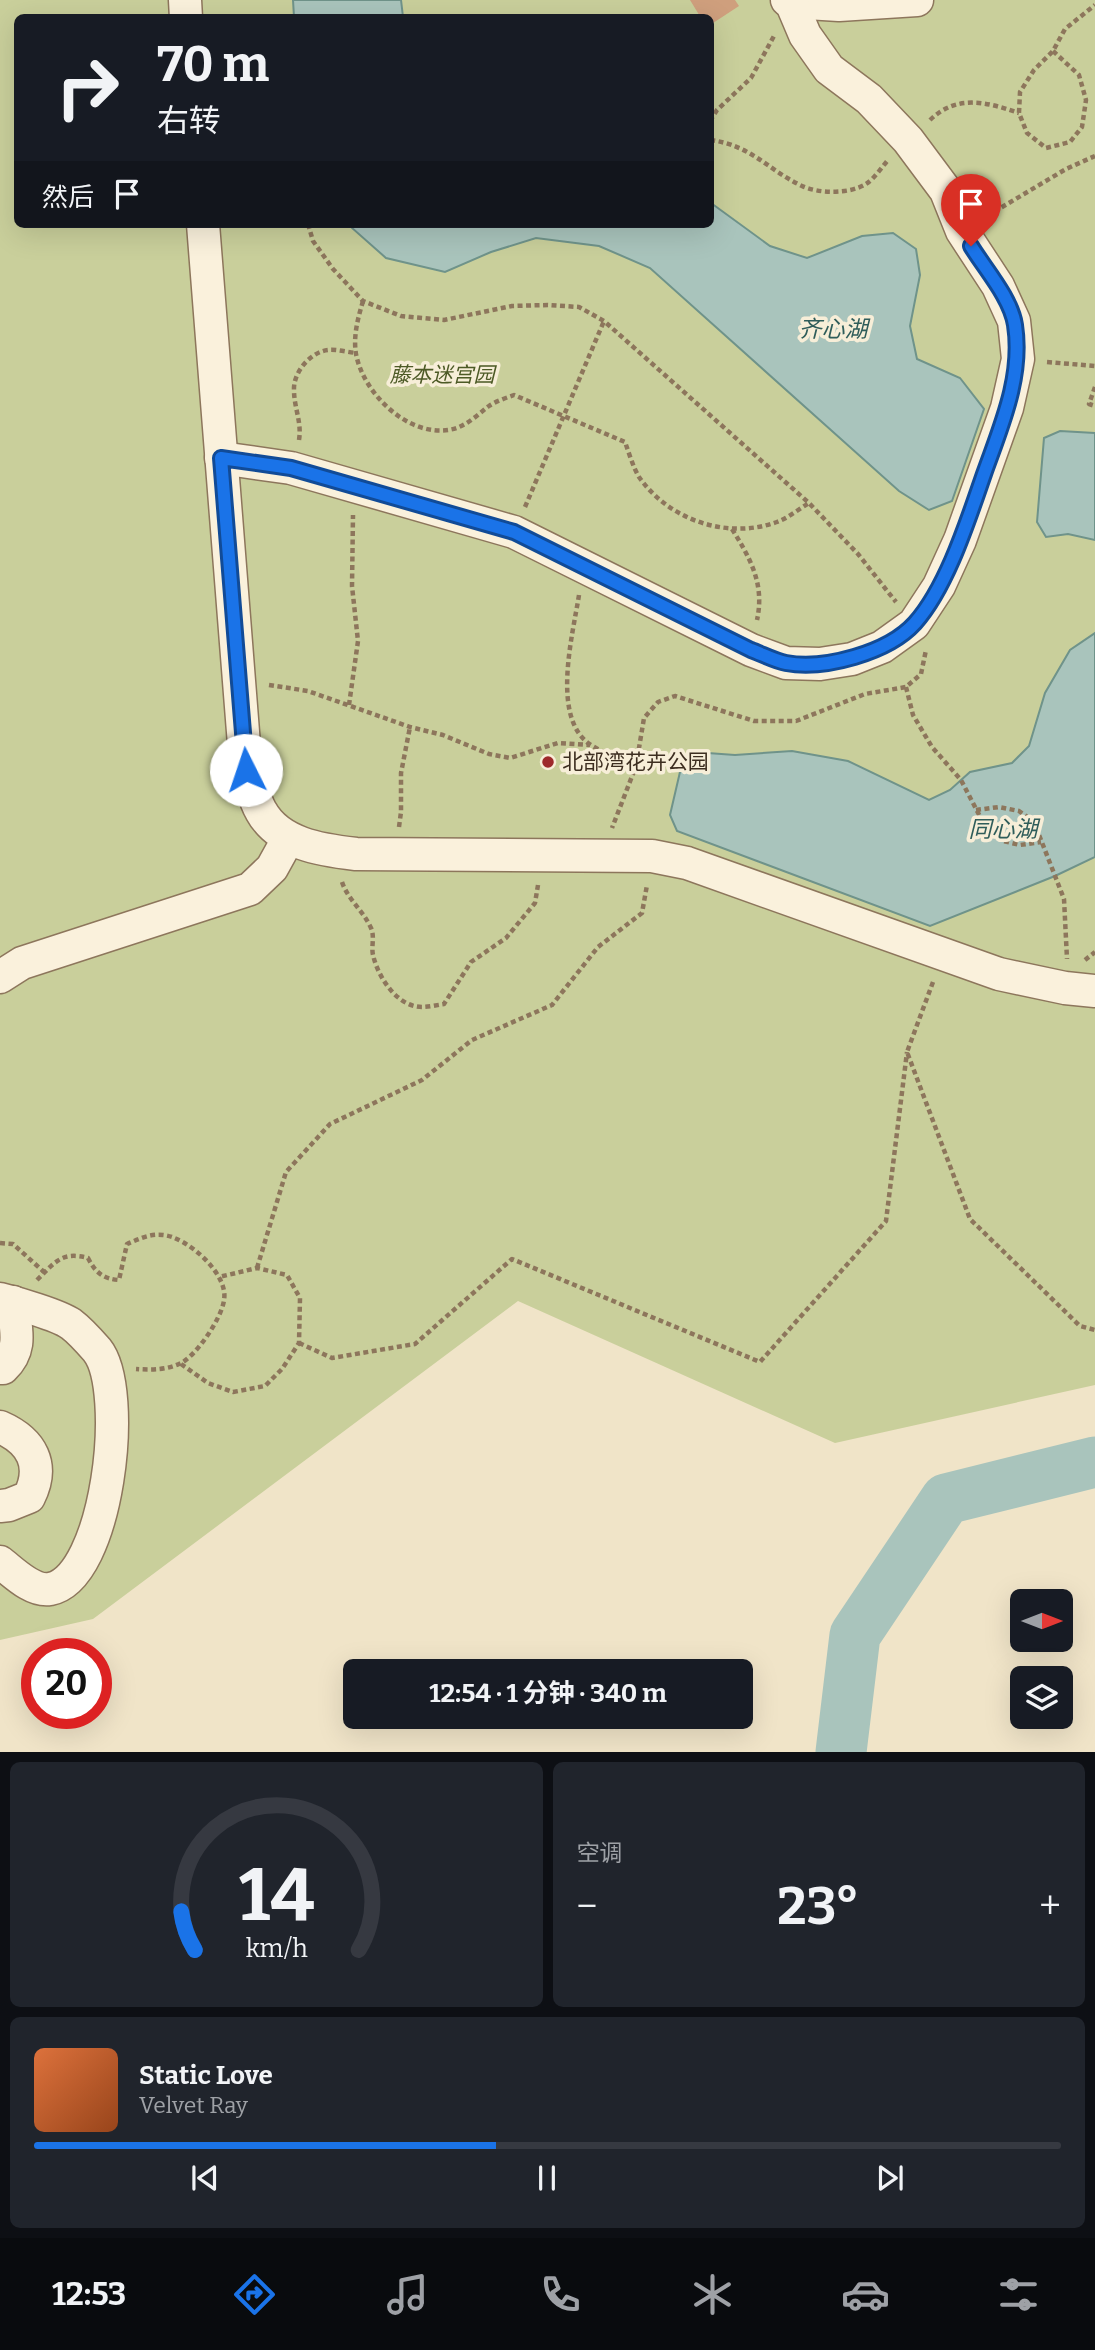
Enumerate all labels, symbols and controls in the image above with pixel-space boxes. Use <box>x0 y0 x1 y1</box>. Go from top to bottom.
text: 70 m <box>157 35 269 94</box>
icon: right <box>42 42 133 133</box>
text: 右转 <box>157 102 221 140</box>
pin <box>941 174 1001 246</box>
icon: arrive <box>108 175 146 213</box>
text: 然后 <box>42 182 94 213</box>
icon: arrive <box>952 185 990 223</box>
water label: 齐心湖 <box>799 315 871 343</box>
park label: 藤本迷宫园 <box>390 362 497 388</box>
position arrow <box>209 733 283 807</box>
place label: 北部湾花卉公园 <box>562 749 709 775</box>
marker: 北部湾花卉公园 <box>540 754 556 770</box>
water label: 同心湖 <box>969 815 1041 843</box>
north arrow <box>1010 1589 1073 1652</box>
map controls <box>1010 1589 1073 1729</box>
speed limit sign: 20 <box>21 1638 112 1729</box>
button: layers <box>1010 1666 1073 1729</box>
text: 12:54 · 1 分钟 · 340 m <box>429 1678 667 1709</box>
text: 空调 <box>577 1839 623 1867</box>
text: 14 <box>238 1853 314 1940</box>
text: 23° <box>777 1875 859 1938</box>
text: − <box>577 1883 597 1929</box>
text: + <box>1039 1883 1061 1929</box>
text: km/h <box>245 1934 308 1964</box>
text: Static Love <box>139 2060 273 2091</box>
text: Velvet Ray <box>139 2091 248 2119</box>
icon: previous <box>186 2159 224 2197</box>
icon: pause <box>528 2159 566 2197</box>
icon: next <box>871 2159 909 2197</box>
icon: directions <box>230 2270 279 2319</box>
icon: music <box>383 2270 432 2319</box>
icon: phone <box>536 2270 585 2319</box>
icon: climate <box>688 2270 737 2319</box>
icon: car <box>841 2270 890 2319</box>
icon: filters <box>994 2270 1043 2319</box>
text: 12:53 <box>52 2275 126 2313</box>

